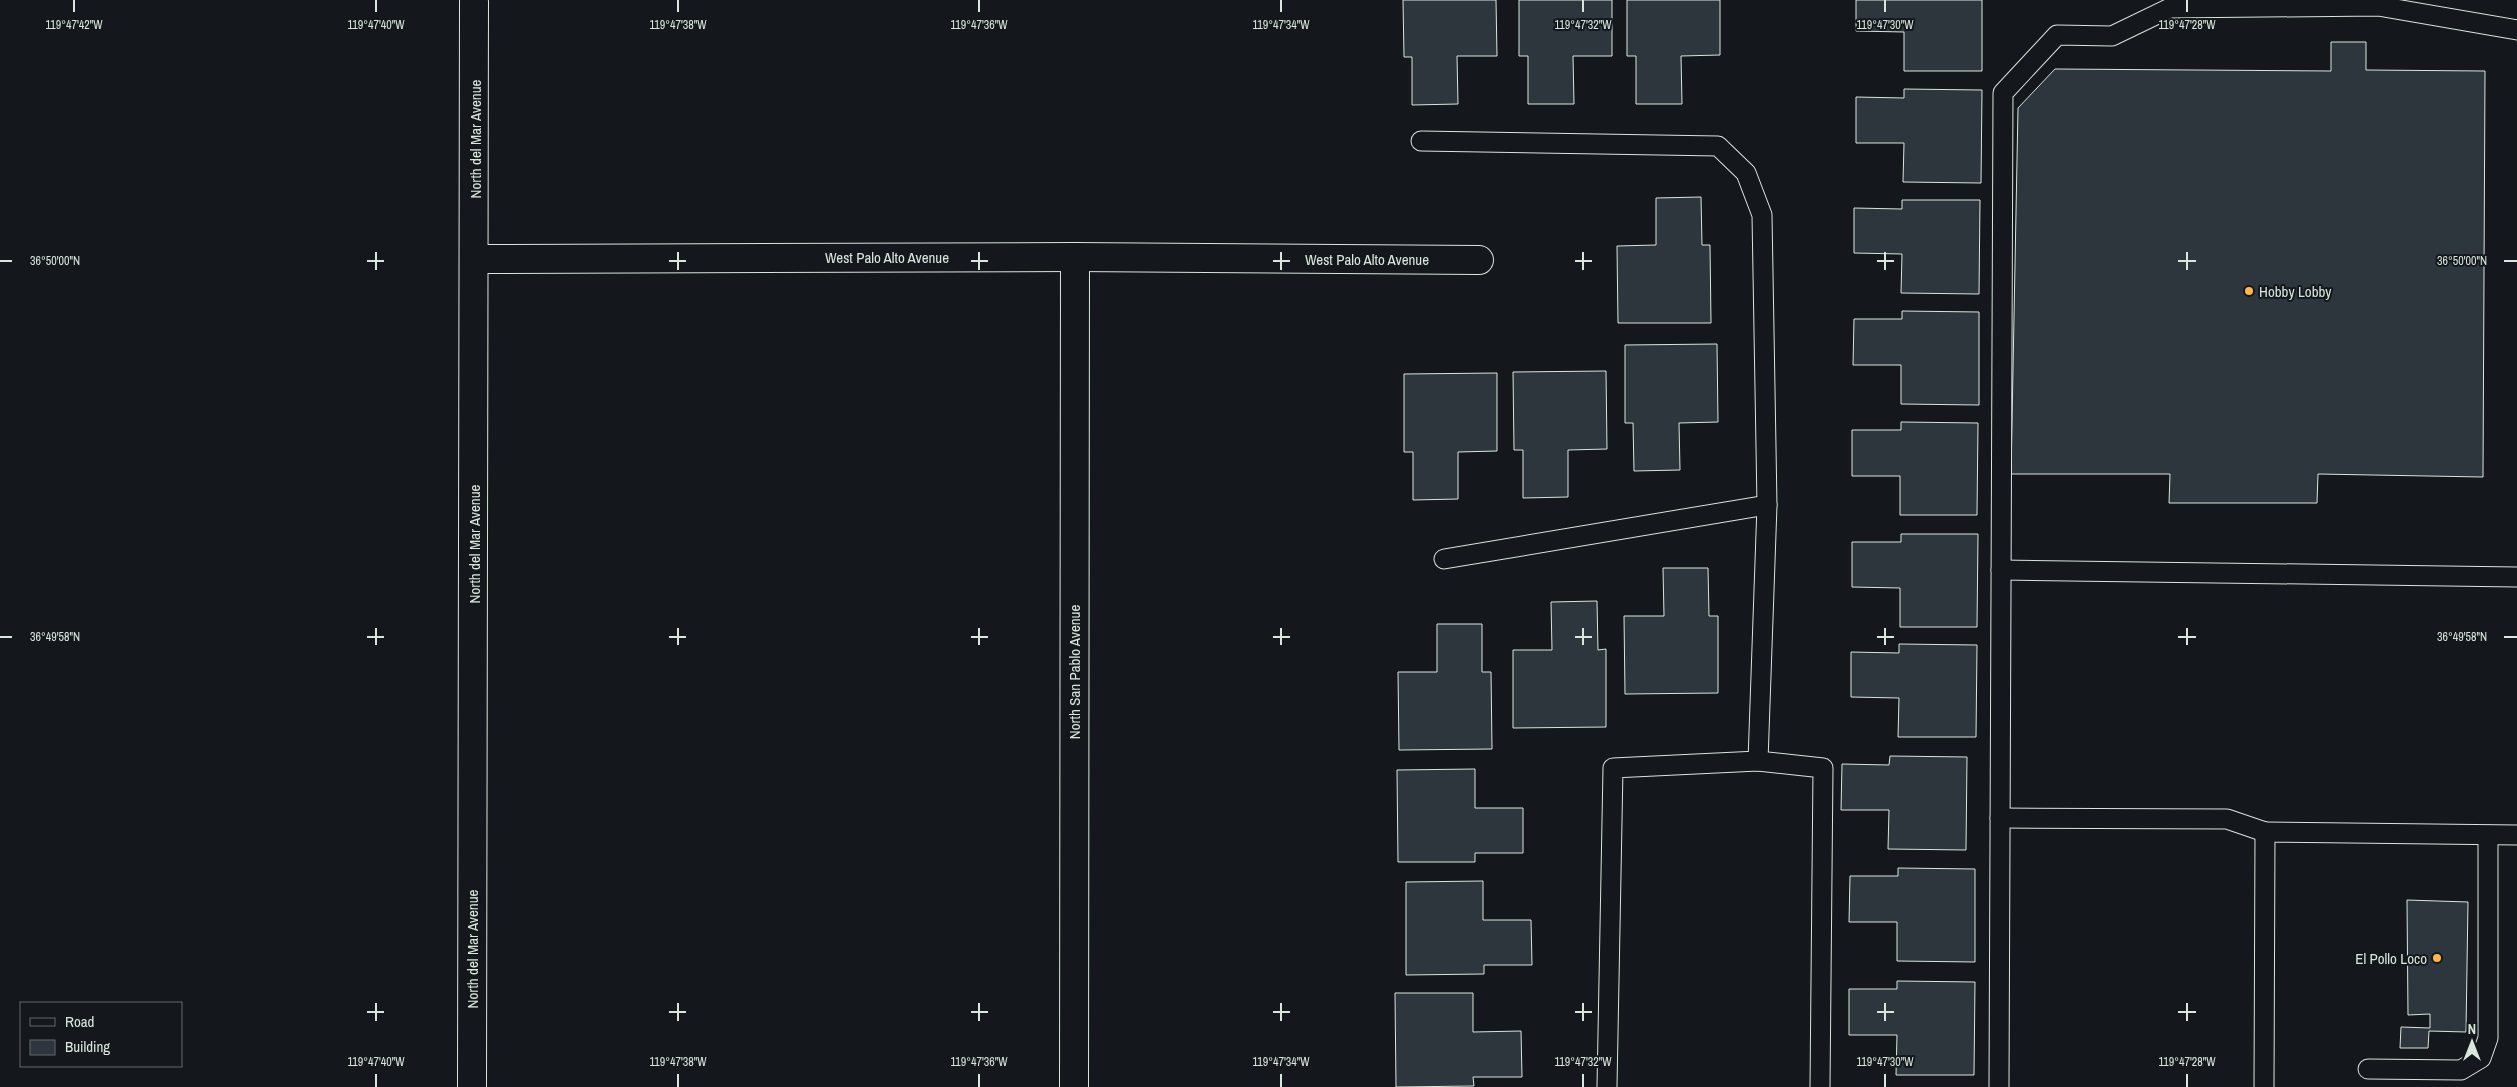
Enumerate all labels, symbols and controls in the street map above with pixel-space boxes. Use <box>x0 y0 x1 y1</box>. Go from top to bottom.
text: 119°47'42"W <box>45 17 103 33</box>
text: 119°47'40"W <box>347 17 405 33</box>
text: 119°47'38"W <box>649 17 707 33</box>
text: 119°47'36"W <box>950 17 1008 33</box>
text: 119°47'34"W <box>1252 17 1310 33</box>
text: 119°47'32"W <box>1554 17 1612 33</box>
text: 119°47'30"W <box>1856 17 1914 33</box>
text: 119°47'28"W <box>2158 17 2216 33</box>
street label: North del Mar Avenue <box>465 79 486 198</box>
street label: West Palo Alto Avenue <box>825 247 949 268</box>
street label: West Palo Alto Avenue <box>1305 249 1429 270</box>
text: 36°50'00"N <box>30 253 80 269</box>
text: 36°50'00"N <box>2437 253 2487 269</box>
place label: Hobby Lobby <box>2259 281 2332 302</box>
marker: Hobby Lobby <box>2243 285 2255 297</box>
street label: North del Mar Avenue <box>464 484 485 603</box>
street label: North San Pablo Avenue <box>1064 605 1085 739</box>
text: 36°49'58"N <box>30 629 80 645</box>
text: 36°49'58"N <box>2437 629 2487 645</box>
street label: North del Mar Avenue <box>462 889 483 1008</box>
place label: El Pollo Loco <box>2355 948 2427 969</box>
marker: El Pollo Loco <box>2431 952 2443 964</box>
legend <box>20 1002 182 1067</box>
text: Road <box>65 1011 94 1032</box>
north arrow <box>2447 1017 2497 1067</box>
text: N <box>2468 1020 2476 1038</box>
text: Building <box>65 1036 110 1057</box>
text: 119°47'40"W <box>347 1054 405 1070</box>
text: 119°47'38"W <box>649 1054 707 1070</box>
text: 119°47'36"W <box>950 1054 1008 1070</box>
text: 119°47'34"W <box>1252 1054 1310 1070</box>
text: 119°47'32"W <box>1554 1054 1612 1070</box>
text: 119°47'30"W <box>1856 1054 1914 1070</box>
text: 119°47'28"W <box>2158 1054 2216 1070</box>

